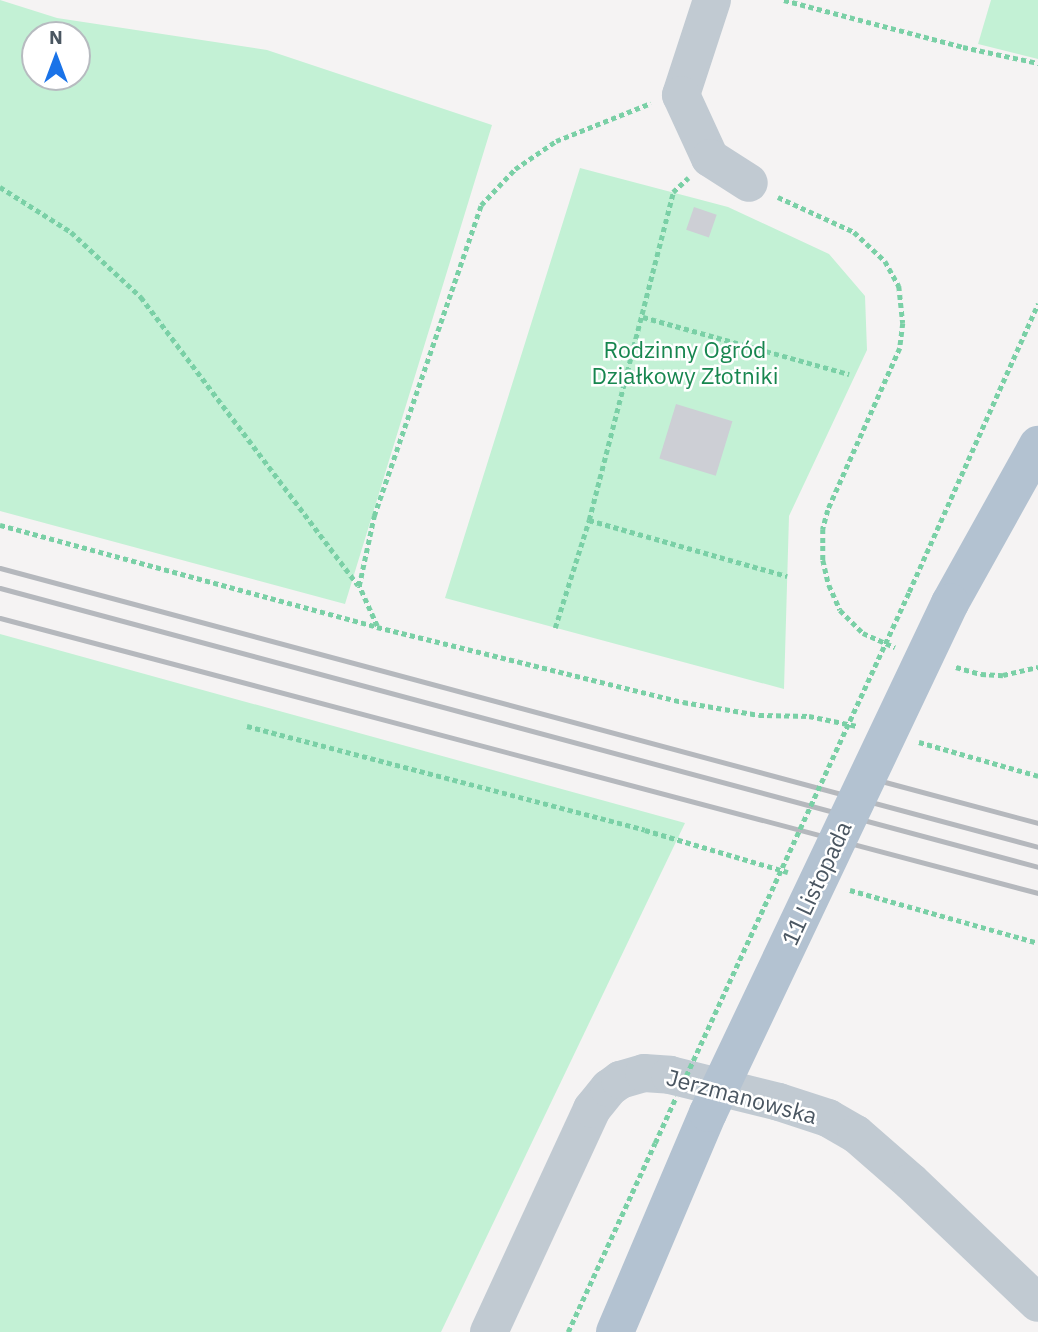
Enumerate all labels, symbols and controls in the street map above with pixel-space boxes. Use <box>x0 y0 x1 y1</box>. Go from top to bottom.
north arrow <box>21 21 91 91</box>
text: N <box>49 25 63 49</box>
park label: Rodzinny Ogród Działkowy Złotniki <box>592 335 778 389</box>
street label: 11 Listopada <box>775 817 857 949</box>
street label: Jerzmanowska <box>664 1063 820 1129</box>

